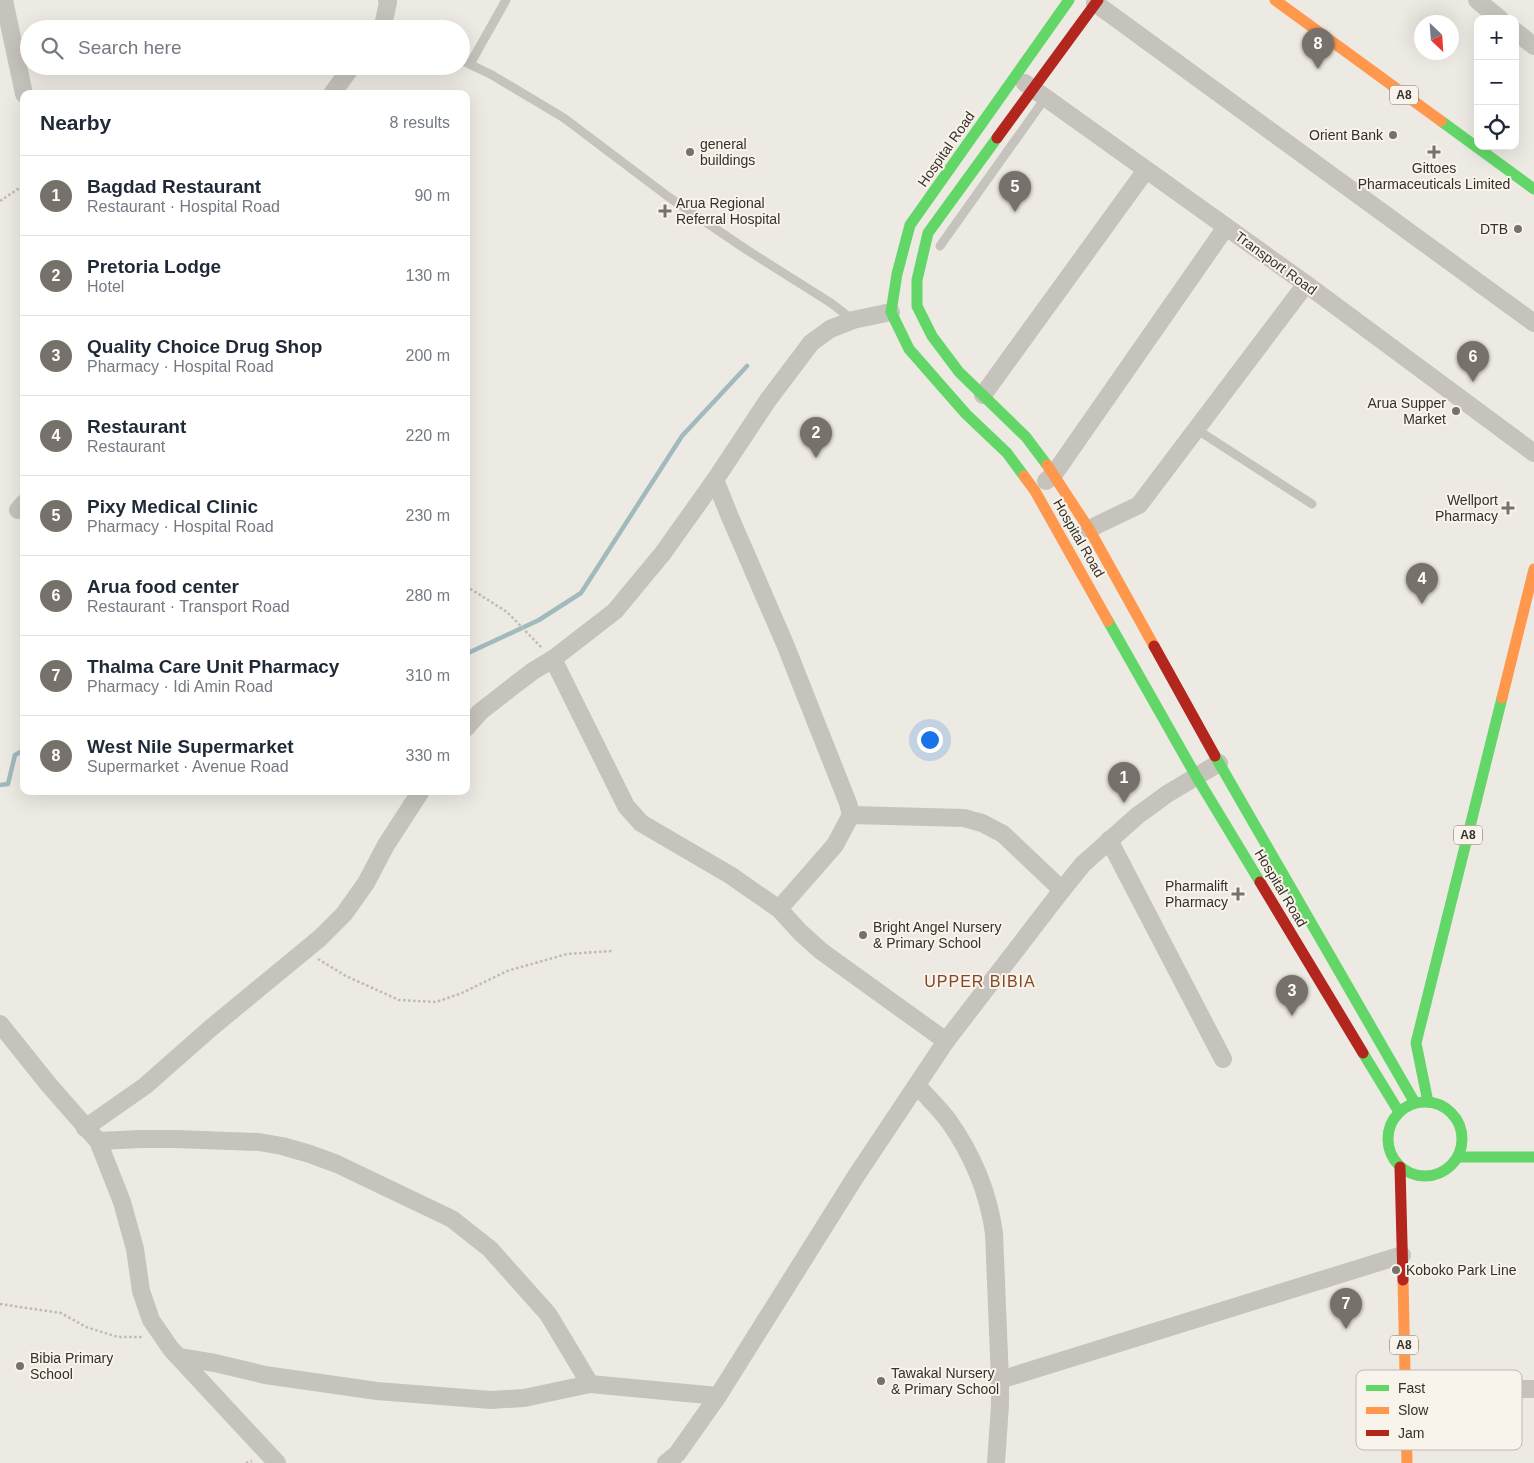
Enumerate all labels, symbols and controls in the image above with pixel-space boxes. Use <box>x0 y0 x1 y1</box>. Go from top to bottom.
north arrow <box>1414 15 1459 60</box>
map controls <box>1474 15 1519 150</box>
button: + <box>1474 15 1519 60</box>
search box <box>20 20 470 75</box>
pin: 8 <box>1302 28 1334 69</box>
icon: search <box>38 34 66 62</box>
text: Search here <box>78 37 182 58</box>
button: − <box>1474 60 1519 105</box>
road number: A8 <box>1390 86 1418 104</box>
button: locate <box>1474 105 1519 150</box>
street label: Hospital Road <box>914 108 978 190</box>
text: Nearby <box>40 111 111 134</box>
text: 8 results <box>390 114 450 131</box>
place label: Orient Bank <box>1309 127 1384 143</box>
marker: Orient Bank <box>1387 129 1399 141</box>
place label: general buildings <box>700 136 755 168</box>
marker: general buildings <box>684 146 696 158</box>
marker: Gittoes Pharmaceuticals Limited <box>1428 146 1440 158</box>
place label: Gittoes Pharmaceuticals Limited <box>1358 160 1510 192</box>
pin: 5 <box>999 171 1031 212</box>
text: Bagdad Restaurant <box>87 176 261 197</box>
text: 1 <box>52 187 60 204</box>
text: 90 m <box>414 187 450 204</box>
place label: Arua Regional Referral Hospital <box>676 195 780 227</box>
text: Restaurant · Hospital Road <box>87 198 280 215</box>
marker: Arua Regional Referral Hospital <box>658 204 672 218</box>
place label: DTB <box>1480 221 1508 237</box>
marker: DTB <box>1512 223 1524 235</box>
street label: Transport Road <box>1232 228 1320 298</box>
text: Pretoria Lodge <box>87 256 221 277</box>
text: 2 <box>52 267 60 284</box>
text: 130 m <box>406 267 450 284</box>
text: Hotel <box>87 278 124 295</box>
text: Quality Choice Drug Shop <box>87 336 322 357</box>
pin: 6 <box>1457 341 1489 382</box>
text: 3 <box>52 347 60 364</box>
text: 200 m <box>406 347 450 364</box>
text: Pharmacy · Hospital Road <box>87 358 274 375</box>
place label: Arua Supper Market <box>1367 395 1446 427</box>
marker: Arua Supper Market <box>1450 405 1462 417</box>
text: Restaurant <box>87 416 186 437</box>
pin: 2 <box>800 417 832 458</box>
text: 4 <box>52 427 60 444</box>
text: 220 m <box>406 427 450 444</box>
text: Restaurant <box>87 438 165 455</box>
place label: Wellport Pharmacy <box>1435 492 1498 524</box>
text: Pixy Medical Clinic <box>87 496 258 517</box>
street label: Hospital Road <box>1050 496 1108 580</box>
marker: Wellport Pharmacy <box>1502 502 1514 514</box>
text: 5 <box>52 507 60 524</box>
text: 230 m <box>406 507 450 524</box>
text: Pharmacy · Hospital Road <box>87 518 274 535</box>
pin: 4 <box>1406 563 1438 604</box>
text: Arua food center <box>87 576 239 597</box>
text: 6 <box>52 587 60 604</box>
text: 280 m <box>406 587 450 604</box>
text: Restaurant · Transport Road <box>87 598 290 615</box>
text: Thalma Care Unit Pharmacy <box>87 656 339 677</box>
text: 7 <box>52 667 60 684</box>
text: 310 m <box>406 667 450 684</box>
text: Pharmacy · Idi Amin Road <box>87 678 273 695</box>
your location <box>917 727 943 753</box>
text: West Nile Supermarket <box>87 736 294 757</box>
text: 8 <box>52 747 60 764</box>
text: 330 m <box>406 747 450 764</box>
text: Supermarket · Avenue Road <box>87 758 289 775</box>
pin: 1 <box>1108 762 1140 803</box>
road number: A8 <box>1454 826 1482 844</box>
street label: Hospital Road <box>1251 846 1311 930</box>
place label: Pharmalift Pharmacy <box>1165 878 1228 910</box>
marker: Pharmalift Pharmacy <box>1232 888 1244 900</box>
place label: Bright Angel Nursery & Primary School <box>873 919 1001 951</box>
marker: Bright Angel Nursery & Primary School <box>857 929 869 941</box>
district label: UPPER BIBIA <box>924 973 1036 990</box>
pin: 3 <box>1276 975 1308 1016</box>
place label: Koboko Park Line <box>1406 1262 1517 1278</box>
marker: Koboko Park Line <box>1390 1264 1402 1276</box>
pin: 7 <box>1330 1288 1362 1329</box>
road number: A8 <box>1390 1336 1418 1354</box>
place label: Bibia Primary School <box>30 1350 113 1382</box>
marker: Bibia Primary School <box>14 1360 26 1372</box>
place label: Tawakal Nursery & Primary School <box>891 1365 999 1397</box>
legend <box>1356 1370 1522 1450</box>
marker: Tawakal Nursery & Primary School <box>875 1375 887 1387</box>
text: Fast <box>1398 1380 1425 1396</box>
text: Slow <box>1398 1402 1429 1418</box>
text: Jam <box>1398 1425 1424 1441</box>

